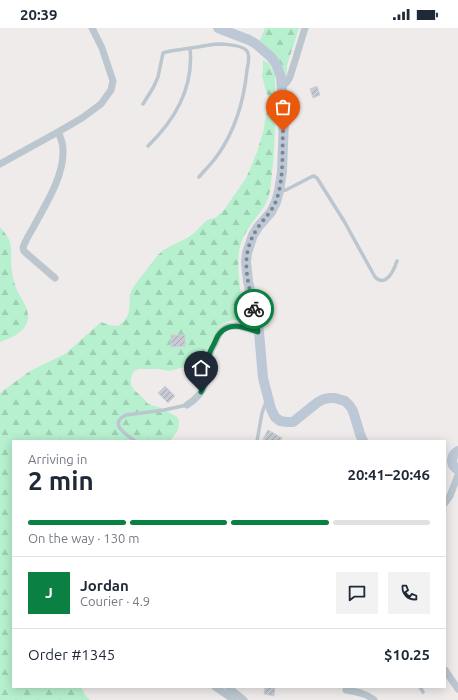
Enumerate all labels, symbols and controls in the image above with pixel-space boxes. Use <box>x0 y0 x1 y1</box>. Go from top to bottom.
text: 20:39 <box>20 6 58 23</box>
pin <box>266 90 300 131</box>
icon: bag <box>272 96 294 118</box>
courier <box>234 289 274 329</box>
icon: bike <box>243 298 265 320</box>
pin <box>184 351 218 392</box>
icon: home <box>190 357 212 379</box>
text: Arriving in <box>28 452 87 466</box>
text: 2 min <box>28 466 94 495</box>
text: 20:41–20:46 <box>347 466 430 483</box>
text: On the way · 130 m <box>28 531 140 545</box>
button: chat <box>336 572 378 614</box>
button: phone <box>388 572 430 614</box>
text: Jordan <box>80 577 129 594</box>
text: J <box>45 584 53 601</box>
text: Courier · 4.9 <box>80 594 150 608</box>
text: Order #1345 <box>28 646 115 663</box>
text: $10.25 <box>384 646 430 663</box>

